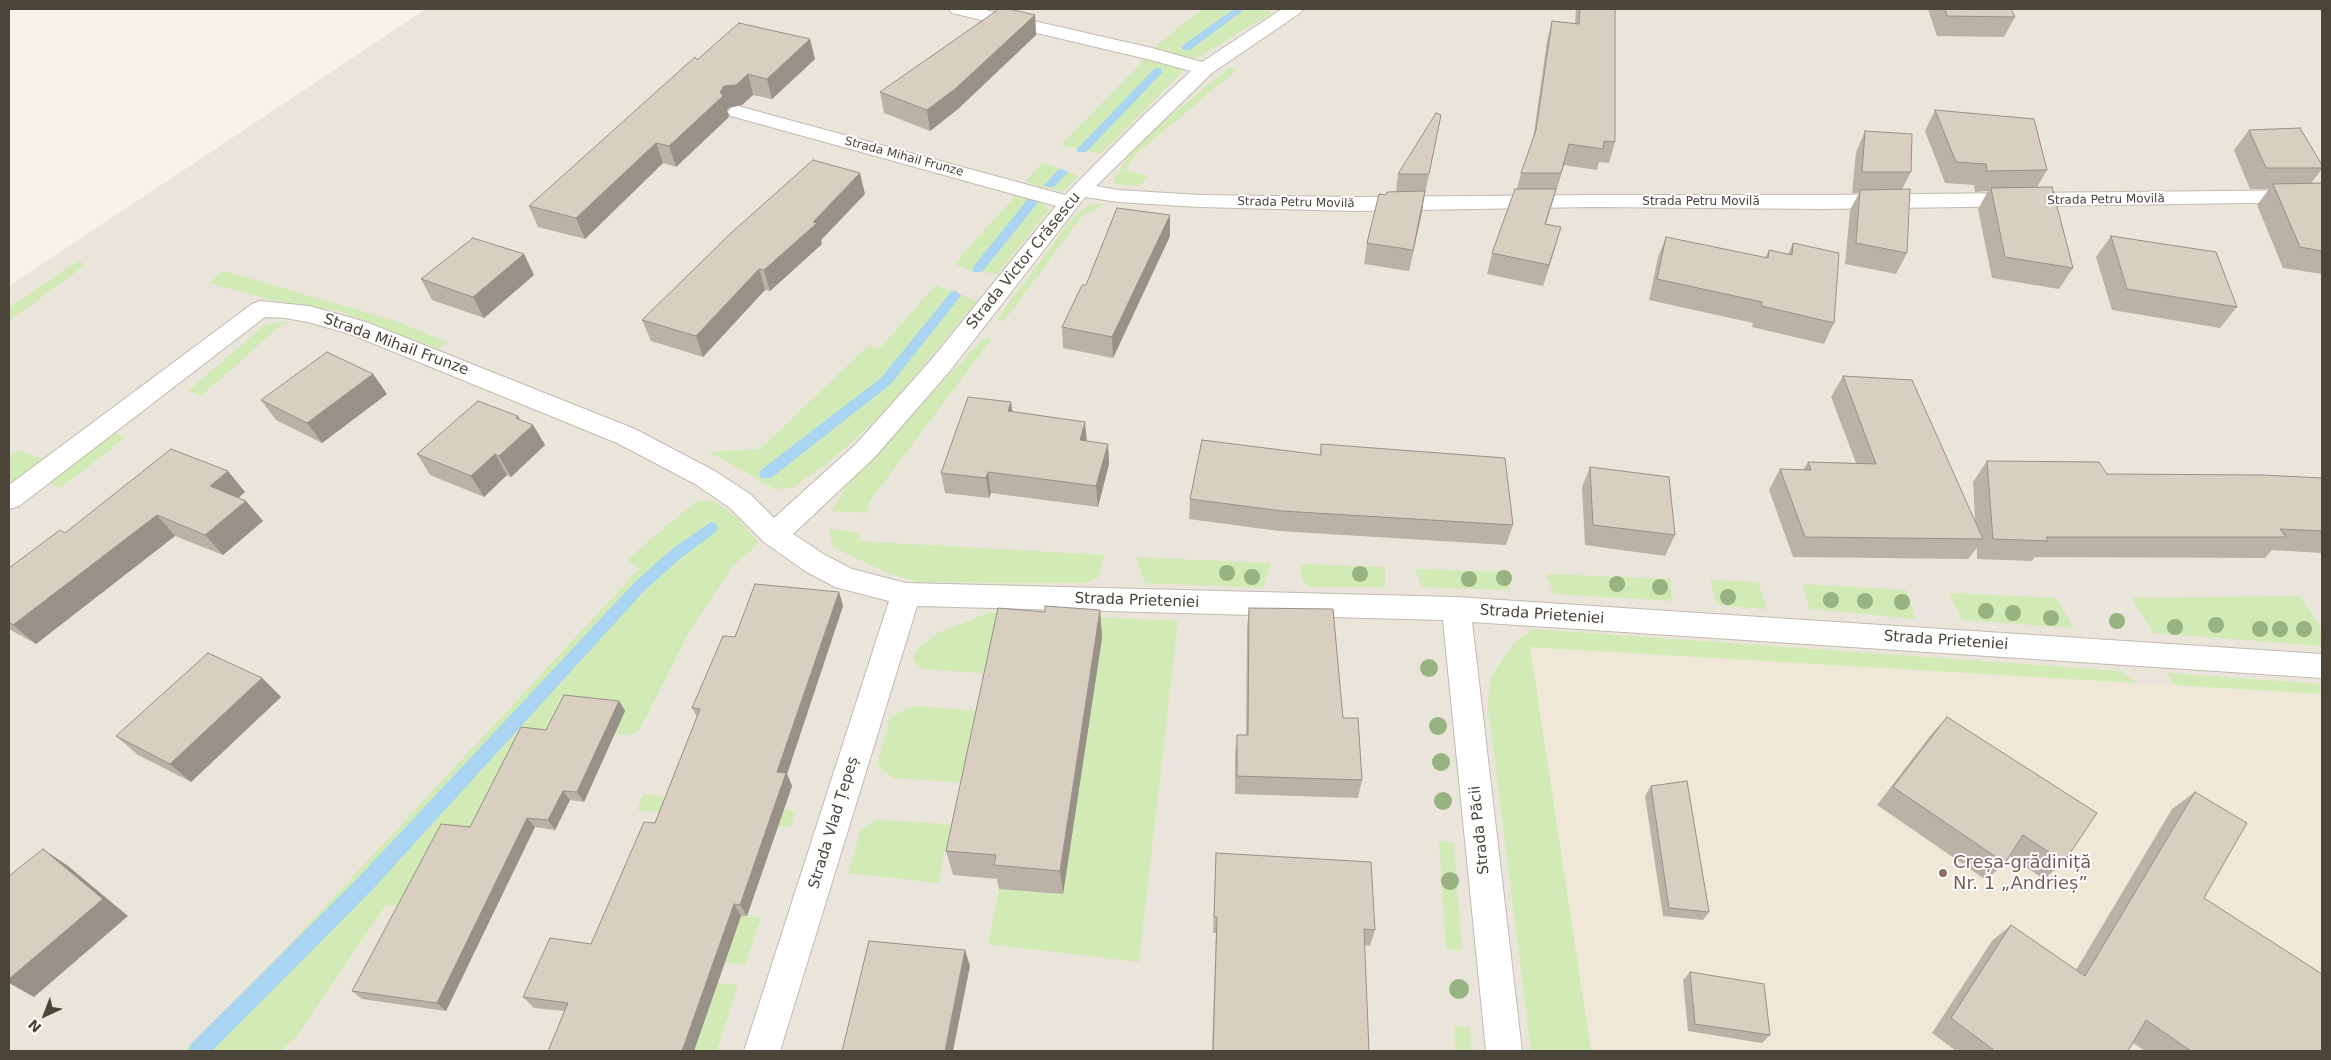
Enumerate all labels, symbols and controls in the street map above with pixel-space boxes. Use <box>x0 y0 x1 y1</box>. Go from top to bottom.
street label: Strada Mihail Frunze <box>843 134 965 180</box>
street label: Strada Victor Crăsescu <box>963 189 1085 333</box>
street label: Strada Petru Movilă <box>2047 192 2165 208</box>
street label: Strada Petru Movilă <box>1237 195 1355 211</box>
street label: Strada Petru Movilă <box>1642 195 1760 209</box>
street label: Strada Mihail Frunze <box>321 310 471 380</box>
street label: Strada Prieteniei <box>1074 590 1200 612</box>
street label: Strada Prieteniei <box>1479 602 1605 628</box>
street label: Strada Prieteniei <box>1883 628 2009 654</box>
street label: Strada Vlad Țepeș <box>805 755 863 891</box>
street label: Strada Păcii <box>1466 785 1494 875</box>
place label: Creșa-grădiniță Nr. 1 „Andrieș” <box>1953 852 2091 894</box>
marker: Creșa-grădiniță Nr. 1 „Andrieș” <box>1937 867 1949 879</box>
north arrow <box>20 990 70 1040</box>
text: N <box>25 1016 45 1036</box>

